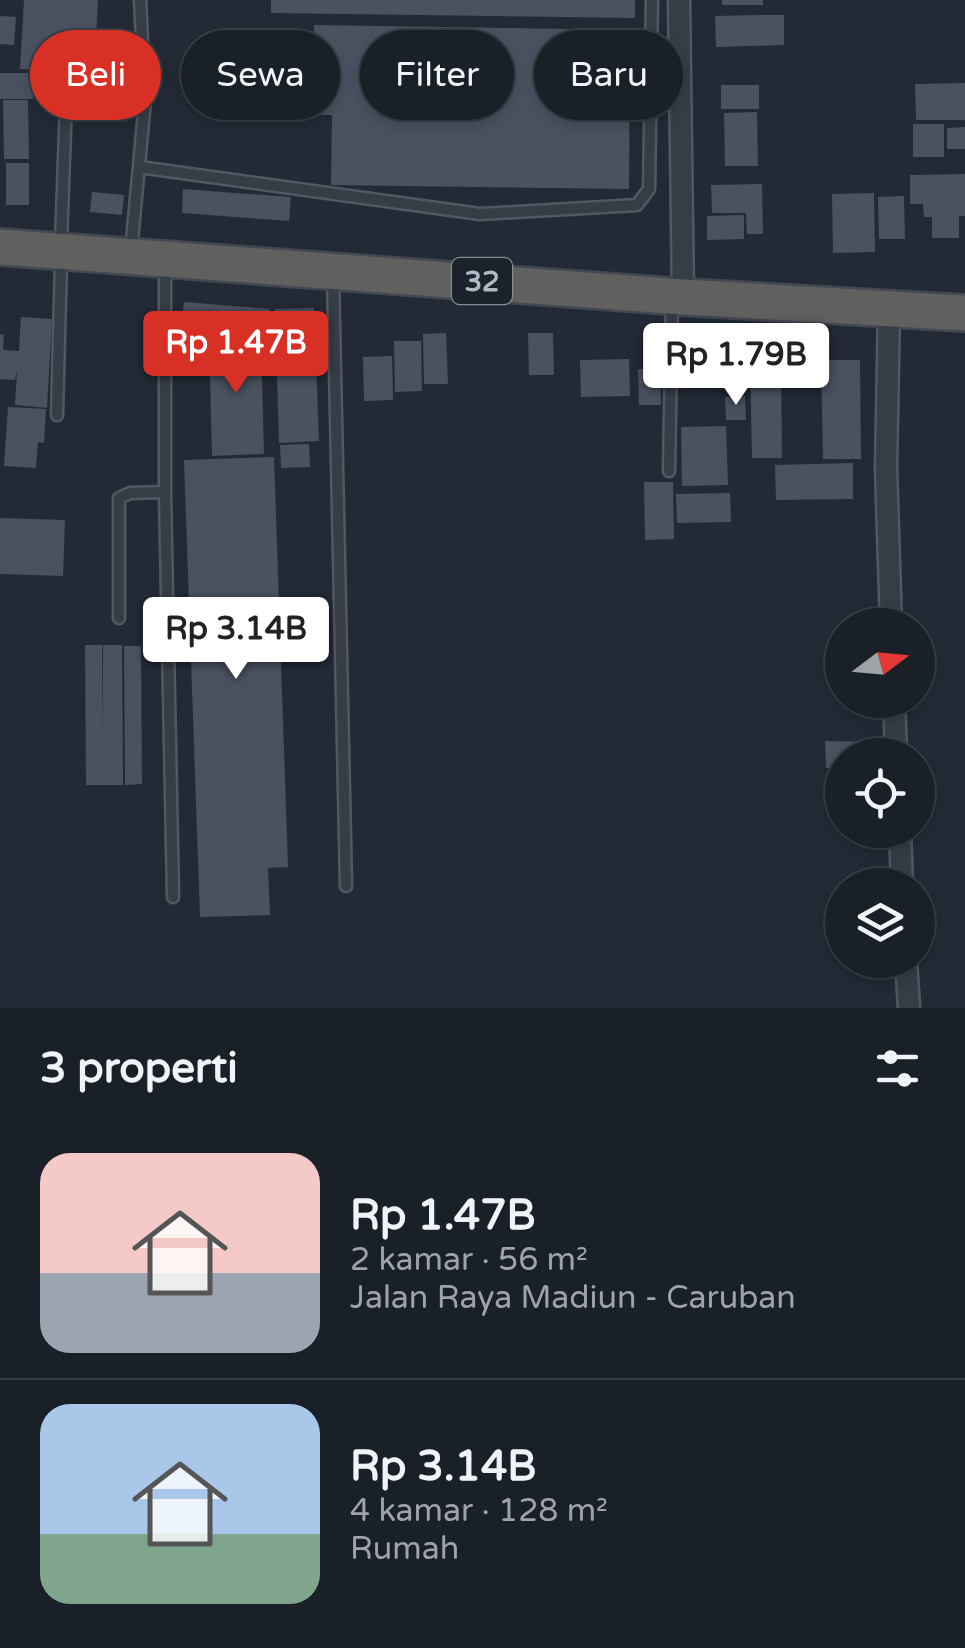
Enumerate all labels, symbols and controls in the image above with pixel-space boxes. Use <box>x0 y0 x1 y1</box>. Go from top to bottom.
chip: Beli <box>30 30 161 120</box>
chip: Sewa <box>181 30 340 120</box>
chip: Filter <box>360 30 514 120</box>
chip: Baru <box>534 30 683 120</box>
road number: 32 <box>452 258 512 304</box>
pin: Rp 1.47B <box>133 311 339 396</box>
pin: Rp 1.79B <box>633 323 839 408</box>
text: Rp 1.47B <box>165 324 307 362</box>
text: Rp 1.79B <box>665 336 807 374</box>
pin: Rp 3.14B <box>133 597 339 682</box>
north arrow <box>825 608 935 718</box>
map controls <box>825 608 935 978</box>
text: Rp 3.14B <box>165 610 307 648</box>
button: locate <box>825 738 935 848</box>
button: layers <box>825 868 935 978</box>
icon: filters <box>870 1041 925 1096</box>
text: 3 properti <box>40 1043 238 1094</box>
text: Rp 1.47B <box>350 1190 536 1241</box>
icon: home <box>120 1193 240 1313</box>
text: 2 kamar · 56 m² <box>350 1241 588 1279</box>
text: Jalan Raya Madiun - Caruban <box>350 1279 796 1317</box>
text: Rp 3.14B <box>350 1441 536 1492</box>
icon: home <box>120 1444 240 1564</box>
text: 4 kamar · 128 m² <box>350 1492 608 1530</box>
text: Rumah <box>350 1530 459 1568</box>

